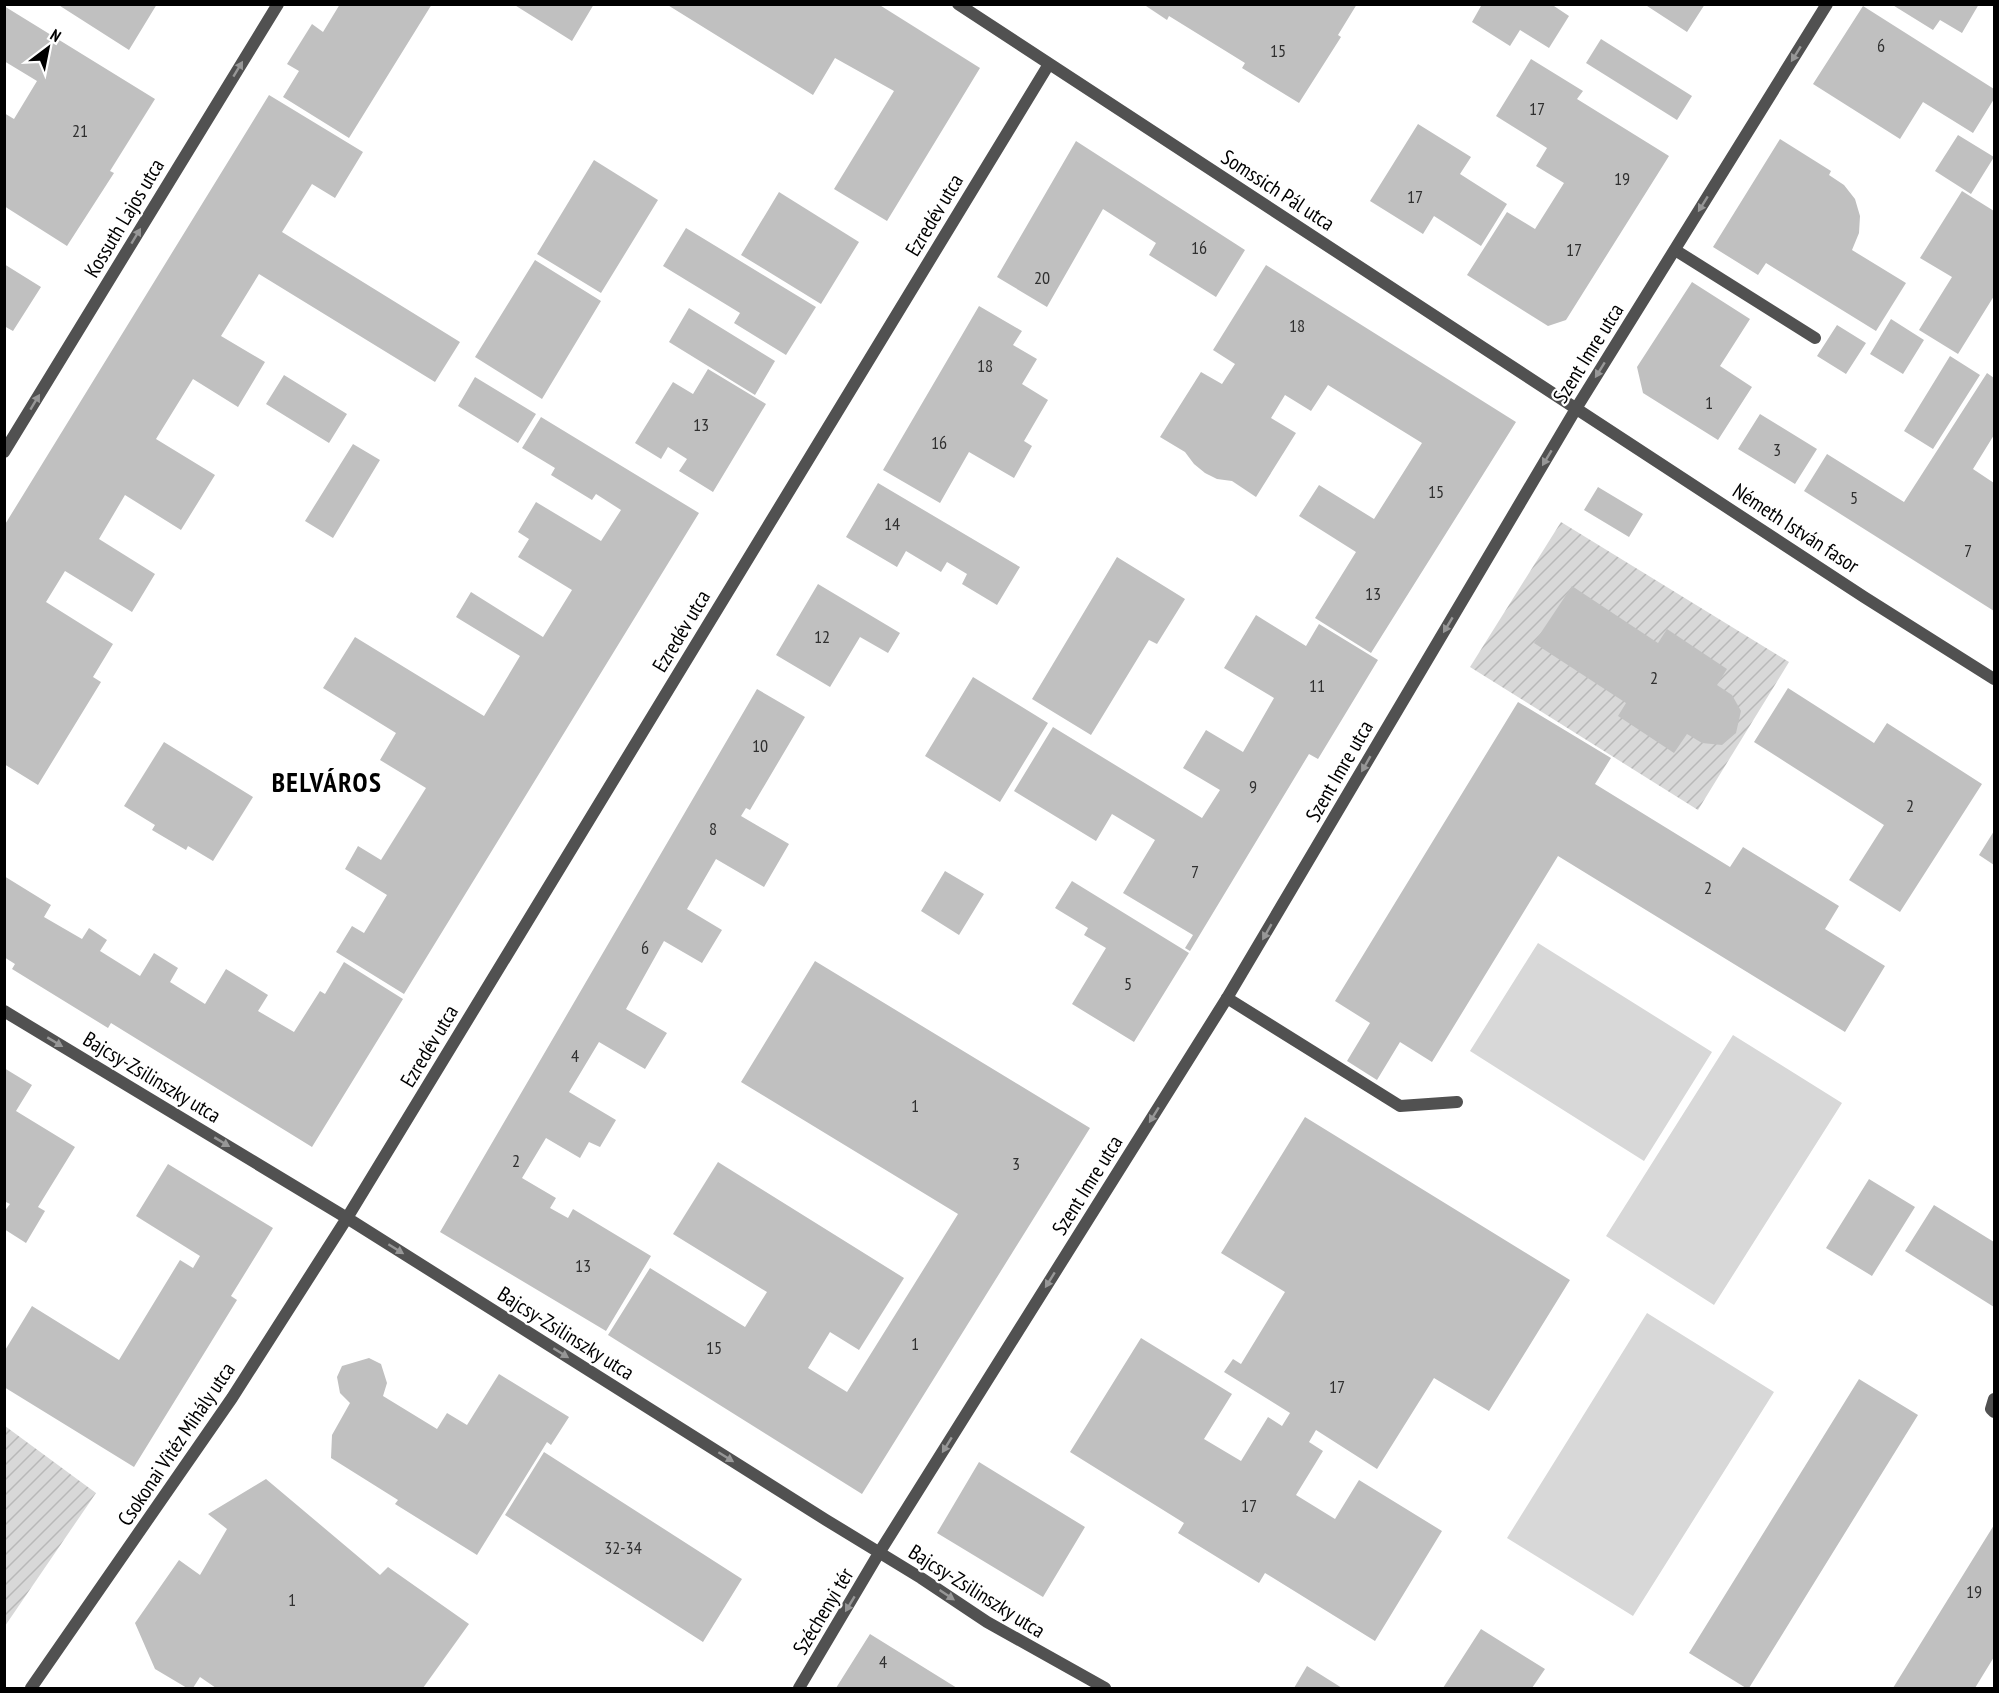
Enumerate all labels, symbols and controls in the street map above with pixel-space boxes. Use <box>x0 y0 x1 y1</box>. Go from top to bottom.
north arrow <box>18 18 78 78</box>
text: N <box>47 25 65 46</box>
house number: 6 <box>1877 34 1885 57</box>
house number: 15 <box>1270 39 1286 62</box>
one-way arrow <box>1791 46 1802 62</box>
one-way arrow <box>233 61 244 77</box>
house number: 17 <box>1529 97 1545 120</box>
house number: 21 <box>72 119 88 142</box>
street label: Somssich Pál utca <box>1216 143 1340 237</box>
street label: Kossuth Lajos utca <box>78 154 170 282</box>
house number: 19 <box>1614 167 1630 190</box>
street label: Ezredév utca <box>899 169 969 261</box>
house number: 17 <box>1407 185 1423 208</box>
one-way arrow <box>1697 196 1708 212</box>
one-way arrow <box>131 228 142 244</box>
house number: 16 <box>1191 236 1207 259</box>
house number: 17 <box>1566 238 1582 261</box>
house number: 20 <box>1034 266 1050 289</box>
street label: Szent Imre utca <box>1547 298 1629 408</box>
house number: 18 <box>1289 314 1305 337</box>
house number: 18 <box>977 354 993 377</box>
one-way arrow <box>1595 362 1606 378</box>
house number: 1 <box>1705 391 1713 414</box>
one-way arrow <box>29 394 40 410</box>
house number: 13 <box>693 413 709 436</box>
house number: 16 <box>931 431 947 454</box>
house number: 3 <box>1773 438 1781 461</box>
one-way arrow <box>1542 450 1553 466</box>
street label: Németh István fasor <box>1728 477 1865 579</box>
house number: 15 <box>1428 480 1444 503</box>
house number: 5 <box>1850 486 1858 509</box>
house number: 14 <box>884 512 900 535</box>
house number: 7 <box>1964 539 1972 562</box>
house number: 13 <box>1365 582 1381 605</box>
street label: Ezredév utca <box>646 585 716 677</box>
one-way arrow <box>1442 617 1453 633</box>
house number: 12 <box>814 625 830 648</box>
house number: 2 <box>1650 666 1658 689</box>
house number: 11 <box>1309 674 1325 697</box>
street label: Szent Imre utca <box>1299 716 1379 826</box>
house number: 10 <box>752 734 768 757</box>
one-way arrow <box>1361 756 1371 773</box>
district label: BELVÁROS <box>272 765 382 799</box>
house number: 9 <box>1249 775 1257 798</box>
house number: 2 <box>1906 794 1914 817</box>
house number: 8 <box>709 817 717 840</box>
house number: 7 <box>1191 860 1199 883</box>
house number: 2 <box>1704 876 1712 899</box>
one-way arrow <box>1262 924 1272 941</box>
house number: 6 <box>641 936 649 959</box>
house number: 5 <box>1124 972 1132 995</box>
street label: Ezredév utca <box>394 1000 464 1092</box>
street label: Bajcsy-Zsilinszky utca <box>78 1025 226 1129</box>
one-way arrow <box>47 1036 63 1047</box>
house number: 4 <box>571 1044 579 1067</box>
house number: 1 <box>911 1094 919 1117</box>
one-way arrow <box>1149 1107 1160 1123</box>
street label: Szent Imre utca <box>1046 1130 1128 1240</box>
one-way arrow <box>214 1137 230 1148</box>
house number: 2 <box>512 1149 520 1172</box>
house number: 3 <box>1012 1152 1020 1175</box>
one-way arrow <box>388 1243 404 1254</box>
house number: 13 <box>575 1254 591 1277</box>
one-way arrow <box>1045 1272 1056 1288</box>
street label: Bajcsy-Zsilinszky utca <box>493 1280 639 1386</box>
house number: 1 <box>911 1332 919 1355</box>
house number: 15 <box>706 1336 722 1359</box>
one-way arrow <box>553 1347 569 1358</box>
street label: Csokonai Vitéz Mihály utca <box>111 1357 241 1531</box>
house number: 17 <box>1329 1375 1345 1398</box>
one-way arrow <box>941 1437 952 1453</box>
one-way arrow <box>718 1452 734 1463</box>
house number: 17 <box>1241 1494 1257 1517</box>
house number: 32-34 <box>604 1536 642 1559</box>
street label: Bajcsy-Zsilinszky utca <box>904 1538 1050 1644</box>
street label: Széchenyi tér <box>787 1563 860 1659</box>
house number: 19 <box>1966 1580 1982 1603</box>
house number: 1 <box>288 1588 296 1611</box>
one-way arrow <box>938 1589 954 1601</box>
one-way arrow <box>844 1596 855 1612</box>
house number: 4 <box>879 1650 887 1673</box>

